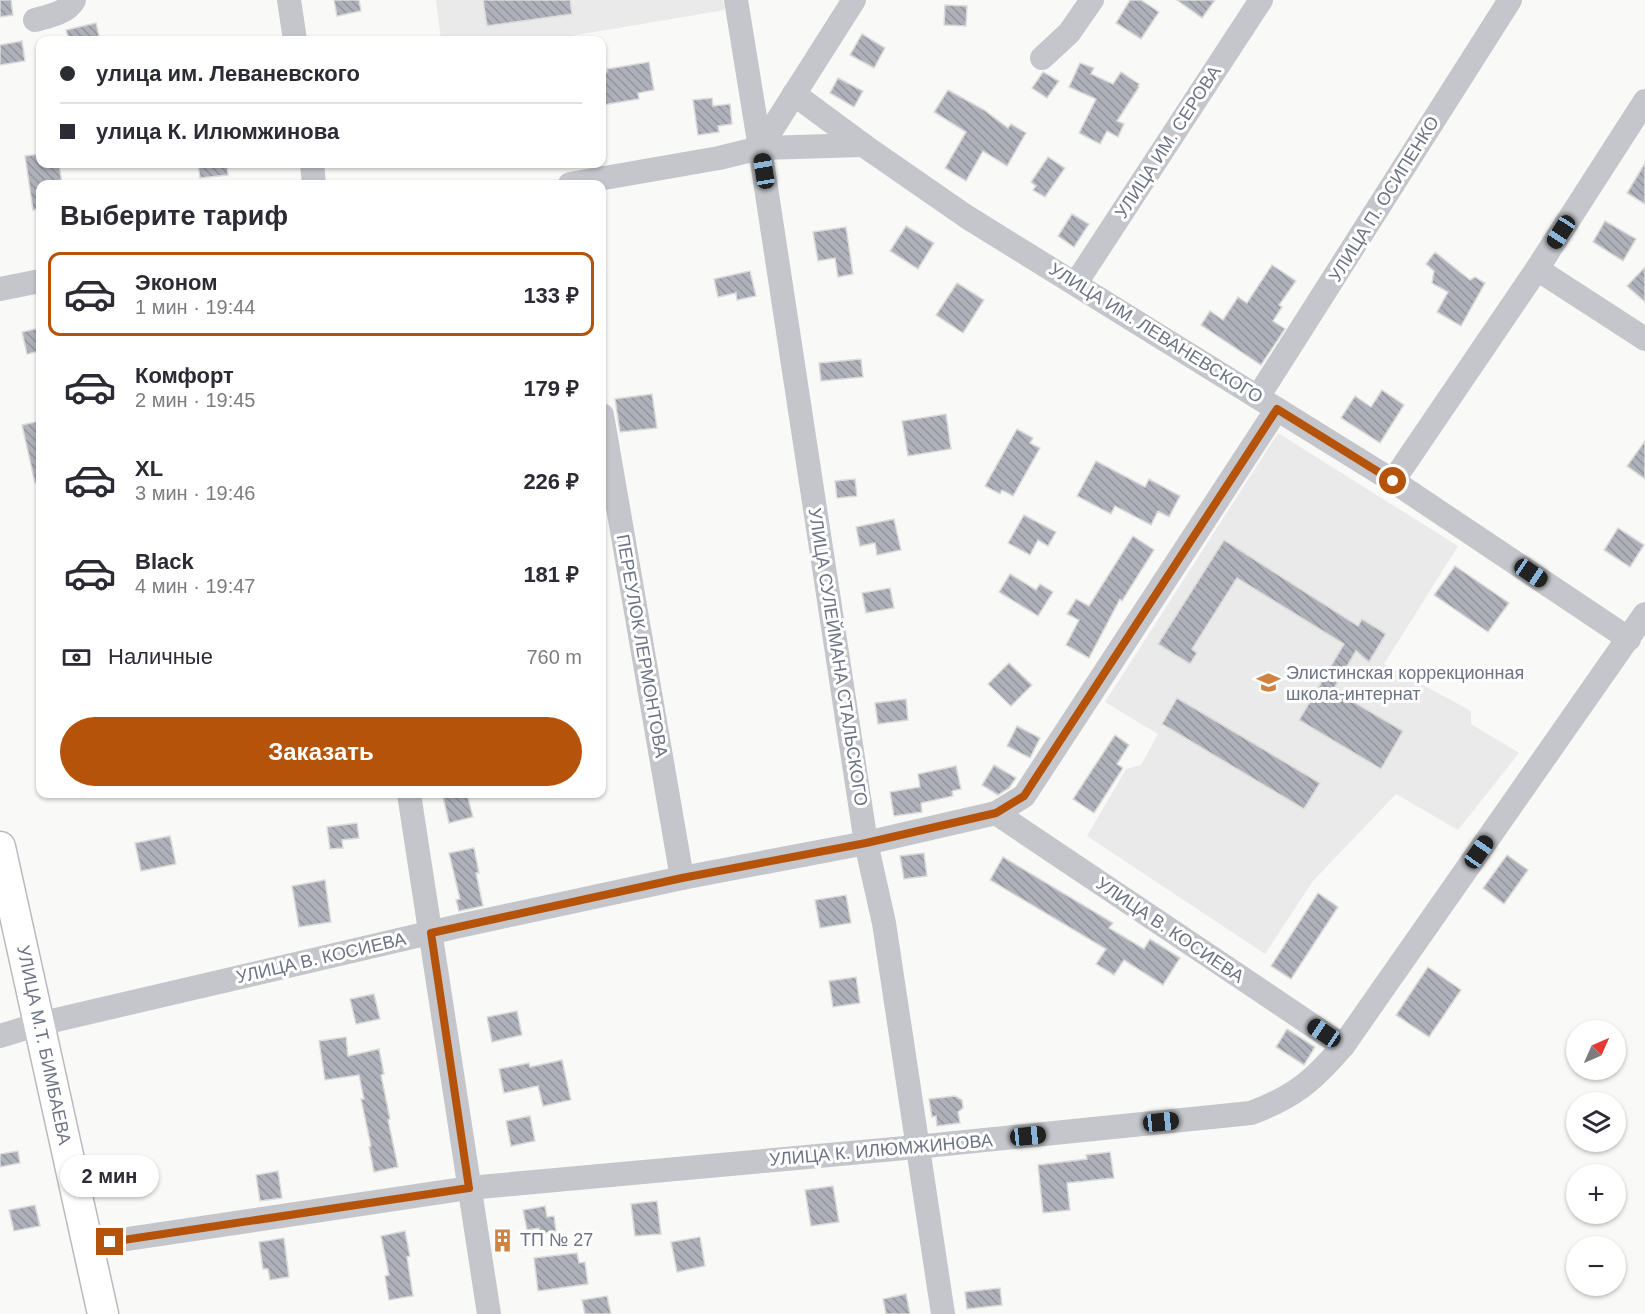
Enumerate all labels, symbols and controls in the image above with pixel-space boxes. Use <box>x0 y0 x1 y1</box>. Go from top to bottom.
text: улица им. Леваневского <box>96 61 360 86</box>
street label: УЛИЦА ИМ. СЕРОВА <box>1111 62 1225 222</box>
street label: УЛИЦА П. ОСИПЕНКО <box>1325 113 1443 285</box>
text: улица К. Илюмжинова <box>96 119 339 144</box>
car <box>752 152 776 190</box>
text: Выберите тариф <box>60 201 288 231</box>
car <box>1544 212 1578 252</box>
street label: УЛИЦА ИМ. ЛЕВАНЕВСКОГО <box>1046 259 1266 407</box>
icon: car <box>63 267 117 321</box>
text: Эконом <box>135 270 218 295</box>
text: 133 ₽ <box>523 283 579 308</box>
text: 1 мин · 19:44 <box>135 296 255 318</box>
icon: car <box>63 360 117 414</box>
text: Комфорт <box>135 363 234 388</box>
text: 179 ₽ <box>523 376 579 401</box>
text: 2 мин · 19:45 <box>135 389 255 411</box>
icon: car <box>63 453 117 507</box>
text: XL <box>135 456 163 481</box>
route start <box>1379 467 1406 494</box>
text: 226 ₽ <box>523 469 579 494</box>
text: 3 мин · 19:46 <box>135 482 255 504</box>
street label: УЛИЦА СУЛЕЙМАНА СТАЛЬСКОГО <box>805 506 872 807</box>
street label: ПЕРЕУЛОК ЛЕРМОНТОВА <box>613 533 671 759</box>
icon: car <box>63 546 117 600</box>
text: Black <box>135 549 194 574</box>
car <box>1511 555 1551 591</box>
text: 181 ₽ <box>523 562 579 587</box>
text: 4 мин · 19:47 <box>135 575 255 597</box>
icon: cash <box>60 641 93 674</box>
text: Наличные <box>108 644 213 669</box>
text: 760 m <box>526 646 582 668</box>
place label: Элистинская коррекционная школа-интернат <box>1286 663 1524 704</box>
school or university icon: Элистинская коррекционная школа-интернат <box>1255 670 1281 696</box>
button: Заказать <box>60 717 582 786</box>
car <box>1461 832 1497 872</box>
street label: УЛИЦА В. КОСИЕВА <box>1092 873 1248 987</box>
street label: УЛИЦА В. КОСИЕВА <box>234 929 408 987</box>
street label: УЛИЦА М.Т. БИМБАЕВА <box>13 943 75 1147</box>
car <box>1304 1015 1344 1051</box>
north arrow <box>1566 1020 1626 1080</box>
map controls <box>1566 1020 1626 1296</box>
button: layers <box>1566 1092 1626 1152</box>
car <box>1142 1111 1180 1133</box>
car <box>1009 1125 1047 1147</box>
street label: УЛИЦА К. ИЛЮМЖИНОВА <box>768 1130 994 1170</box>
callout: 2 мин <box>60 1155 160 1197</box>
button: + <box>1566 1164 1626 1224</box>
text: 2 мин <box>82 1165 137 1187</box>
building icon: ТП № 27 <box>489 1227 515 1253</box>
route end <box>96 1228 123 1255</box>
place label: ТП № 27 <box>520 1230 593 1250</box>
button: − <box>1566 1236 1626 1296</box>

